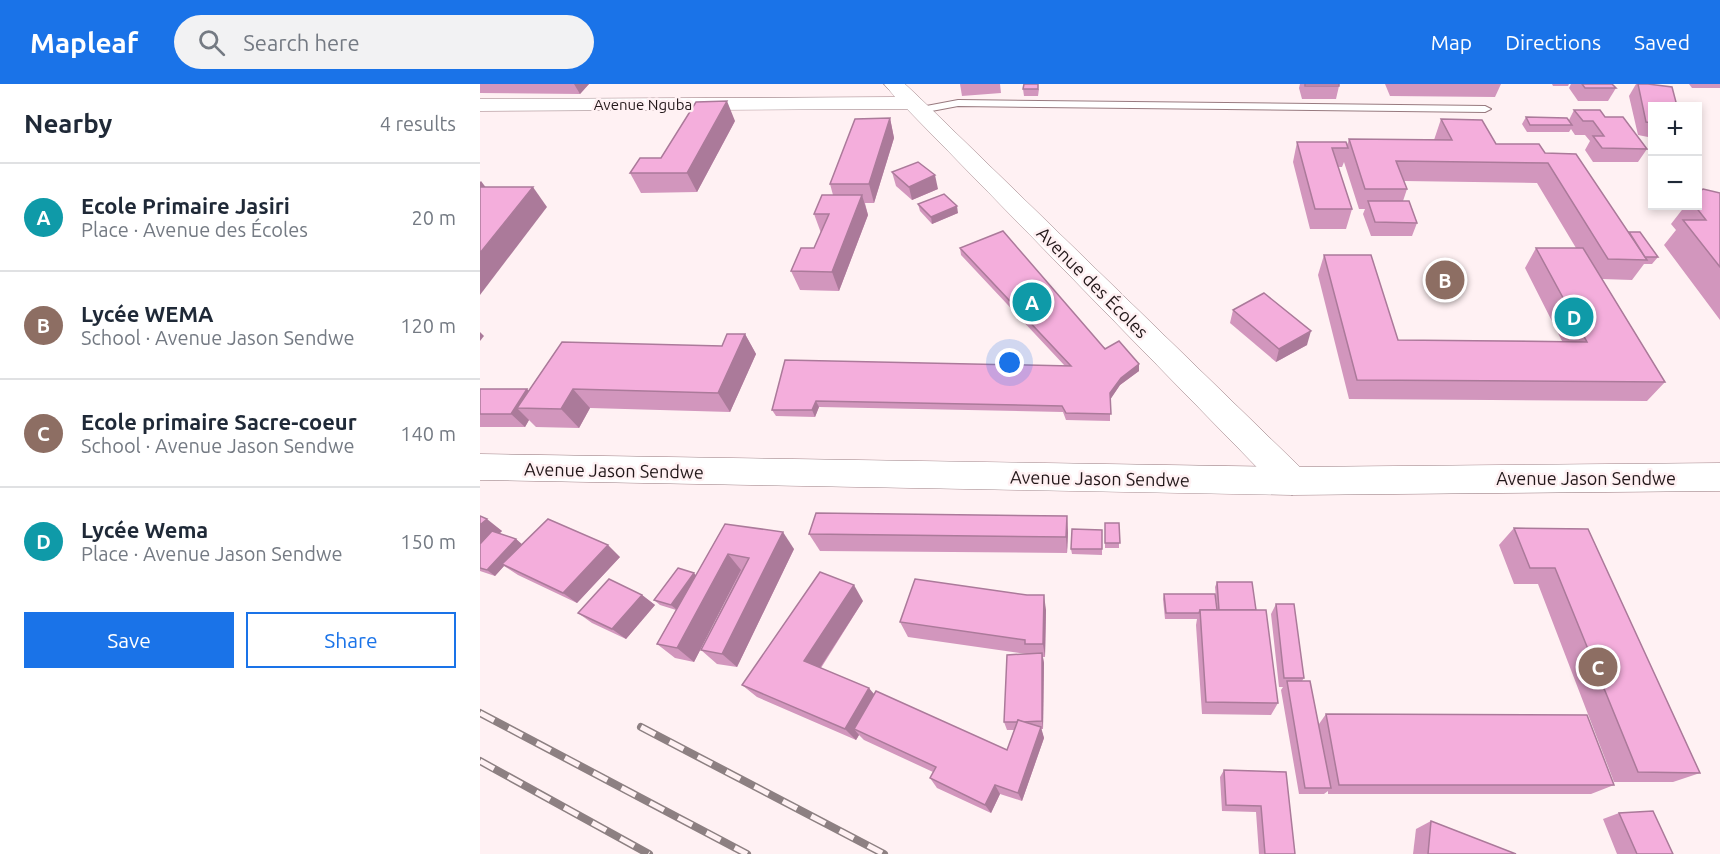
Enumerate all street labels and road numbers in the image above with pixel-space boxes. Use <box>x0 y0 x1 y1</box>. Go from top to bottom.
street label: Avenue Nguba <box>594 96 692 113</box>
street label: Avenue des Écoles <box>1033 222 1153 342</box>
street label: Avenue Jason Sendwe <box>524 458 704 482</box>
street label: Avenue Jason Sendwe <box>1010 466 1190 490</box>
street label: Avenue Jason Sendwe <box>1496 468 1676 488</box>

